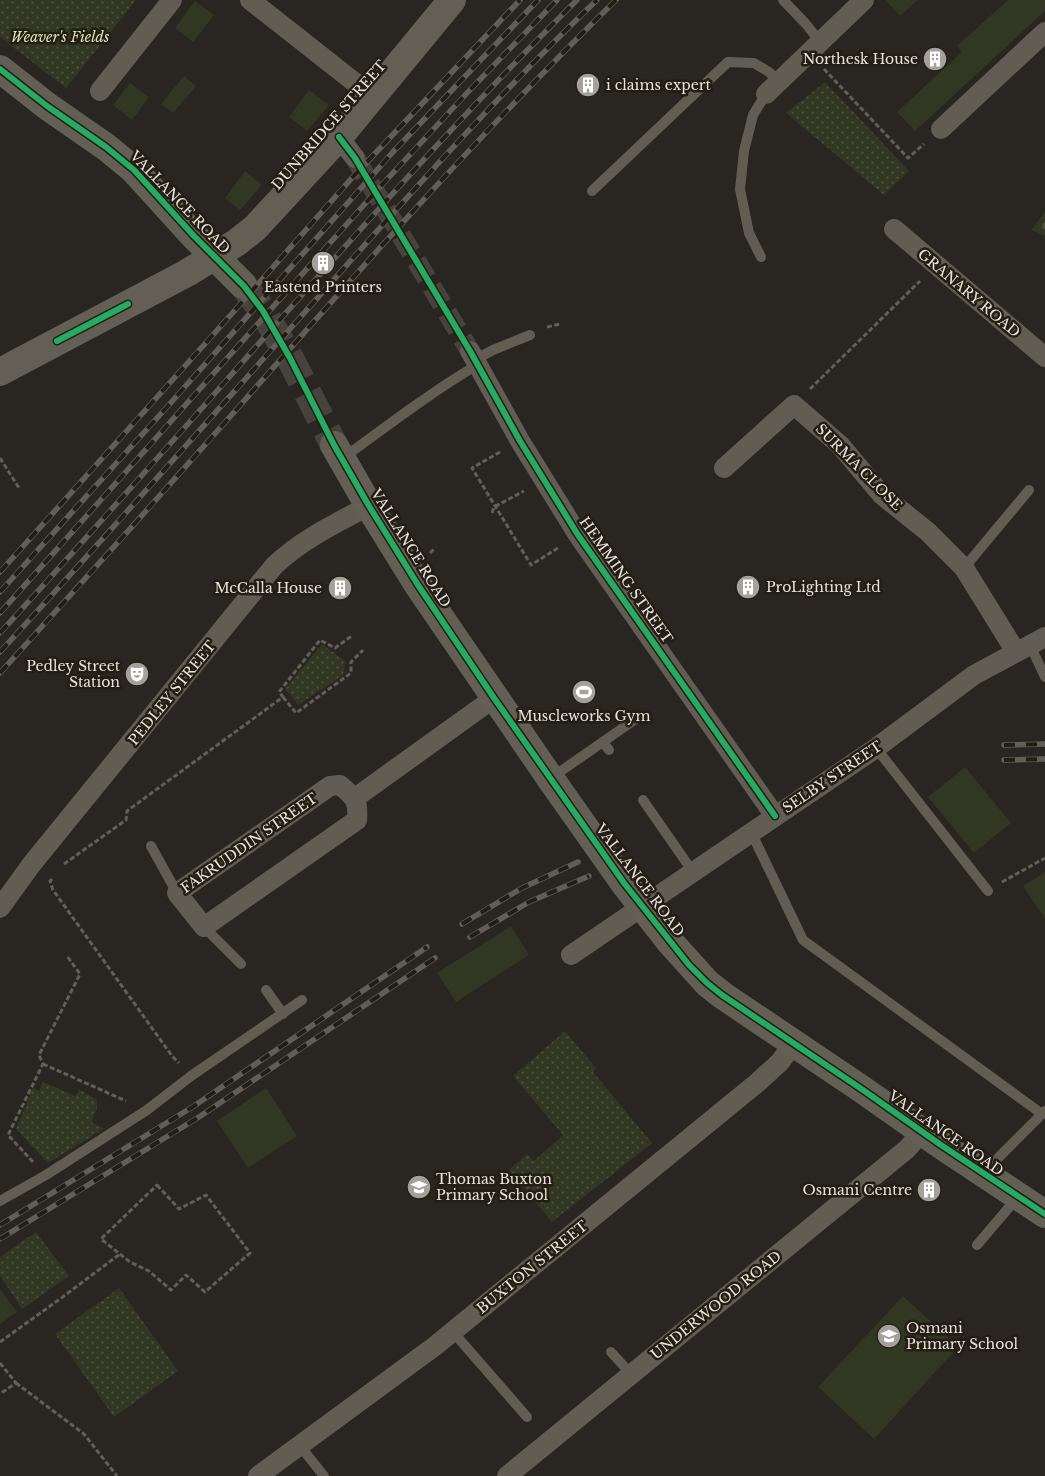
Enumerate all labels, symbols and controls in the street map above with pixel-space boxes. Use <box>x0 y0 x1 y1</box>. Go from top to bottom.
park label: Weaver's Fields <box>11 28 109 46</box>
building icon: Northesk House <box>922 46 948 72</box>
place label: Northesk House <box>803 50 918 68</box>
street label: DUNBRIDGE STREET <box>268 56 390 194</box>
building icon: i claims expert <box>575 72 601 98</box>
place label: i claims expert <box>606 76 711 94</box>
street label: VALLANCE ROAD <box>125 146 234 257</box>
street label: GRANARY ROAD <box>914 245 1024 341</box>
building icon: Eastend Printers <box>310 250 336 276</box>
place label: Eastend Printers <box>264 278 382 296</box>
street label: SURMA CLOSE <box>812 420 906 514</box>
street label: VALLANCE ROAD <box>367 484 455 611</box>
street label: HEMMING STREET <box>575 513 677 647</box>
building icon: ProLighting Ltd <box>735 574 761 600</box>
building icon: McCalla House <box>327 575 353 601</box>
place label: ProLighting Ltd <box>766 578 881 596</box>
place label: McCalla House <box>214 579 322 597</box>
street label: PEDLEY STREET <box>124 637 220 749</box>
place label: Pedley Street Station <box>26 657 121 691</box>
theatre icon: Pedley Street Station <box>124 661 150 687</box>
sports icon: Muscleworks Gym <box>571 679 597 705</box>
place label: Muscleworks Gym <box>517 707 651 725</box>
street label: SELBY STREET <box>779 737 885 817</box>
street label: FAKRUDDIN STREET <box>177 789 321 897</box>
street label: VALLANCE ROAD <box>591 819 688 940</box>
street label: VALLANCE ROAD <box>884 1086 1007 1180</box>
place label: Thomas Buxton Primary School <box>436 1170 552 1204</box>
school or university icon: Thomas Buxton Primary School <box>406 1174 432 1200</box>
building icon: Osmani Centre <box>916 1177 942 1203</box>
place label: Osmani Centre <box>803 1181 912 1199</box>
street label: BUXTON STREET <box>473 1217 591 1317</box>
street label: UNDERWOOD ROAD <box>647 1247 785 1363</box>
place label: Osmani Primary School <box>906 1319 1019 1353</box>
school or university icon: Osmani Primary School <box>876 1323 902 1349</box>

